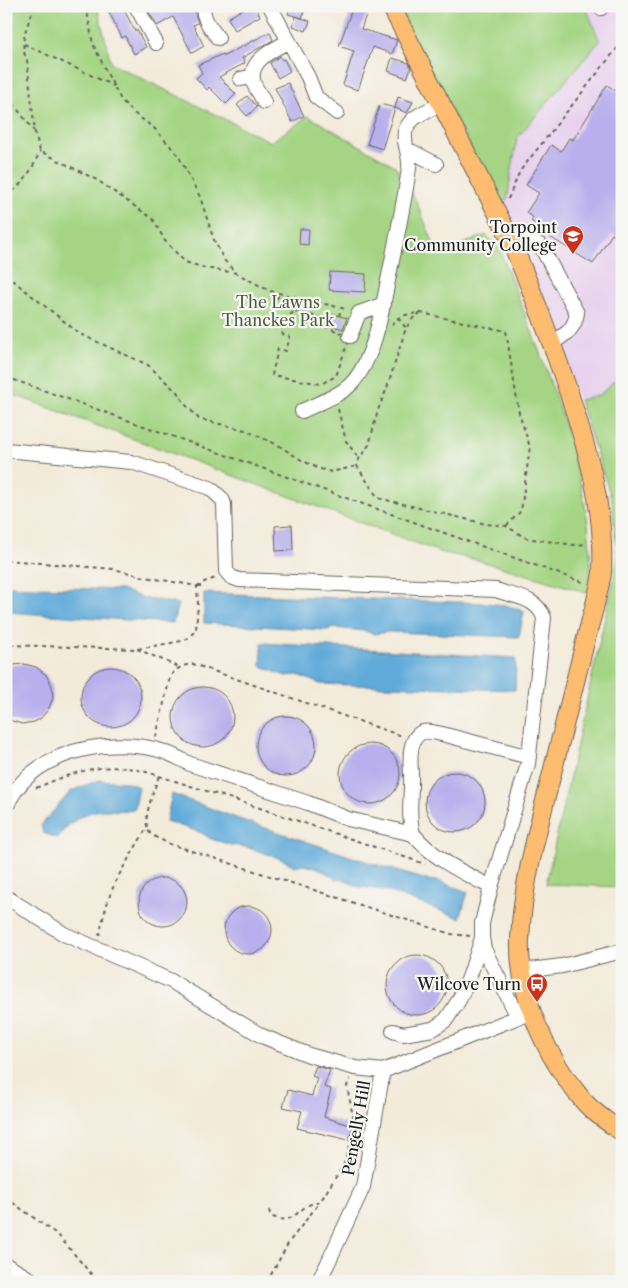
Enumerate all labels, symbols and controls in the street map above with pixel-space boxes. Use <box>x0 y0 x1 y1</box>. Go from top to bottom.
place label: Torpoint Community College <box>404 217 557 255</box>
school or university icon: Torpoint Community College <box>561 224 585 255</box>
park label: The Lawns Thanckes Park <box>222 292 335 330</box>
bus stop icon: Wilcove Turn <box>525 972 549 1003</box>
place label: Wilcove Turn <box>416 974 521 994</box>
street label: Pengelly Hill <box>338 1078 374 1177</box>

